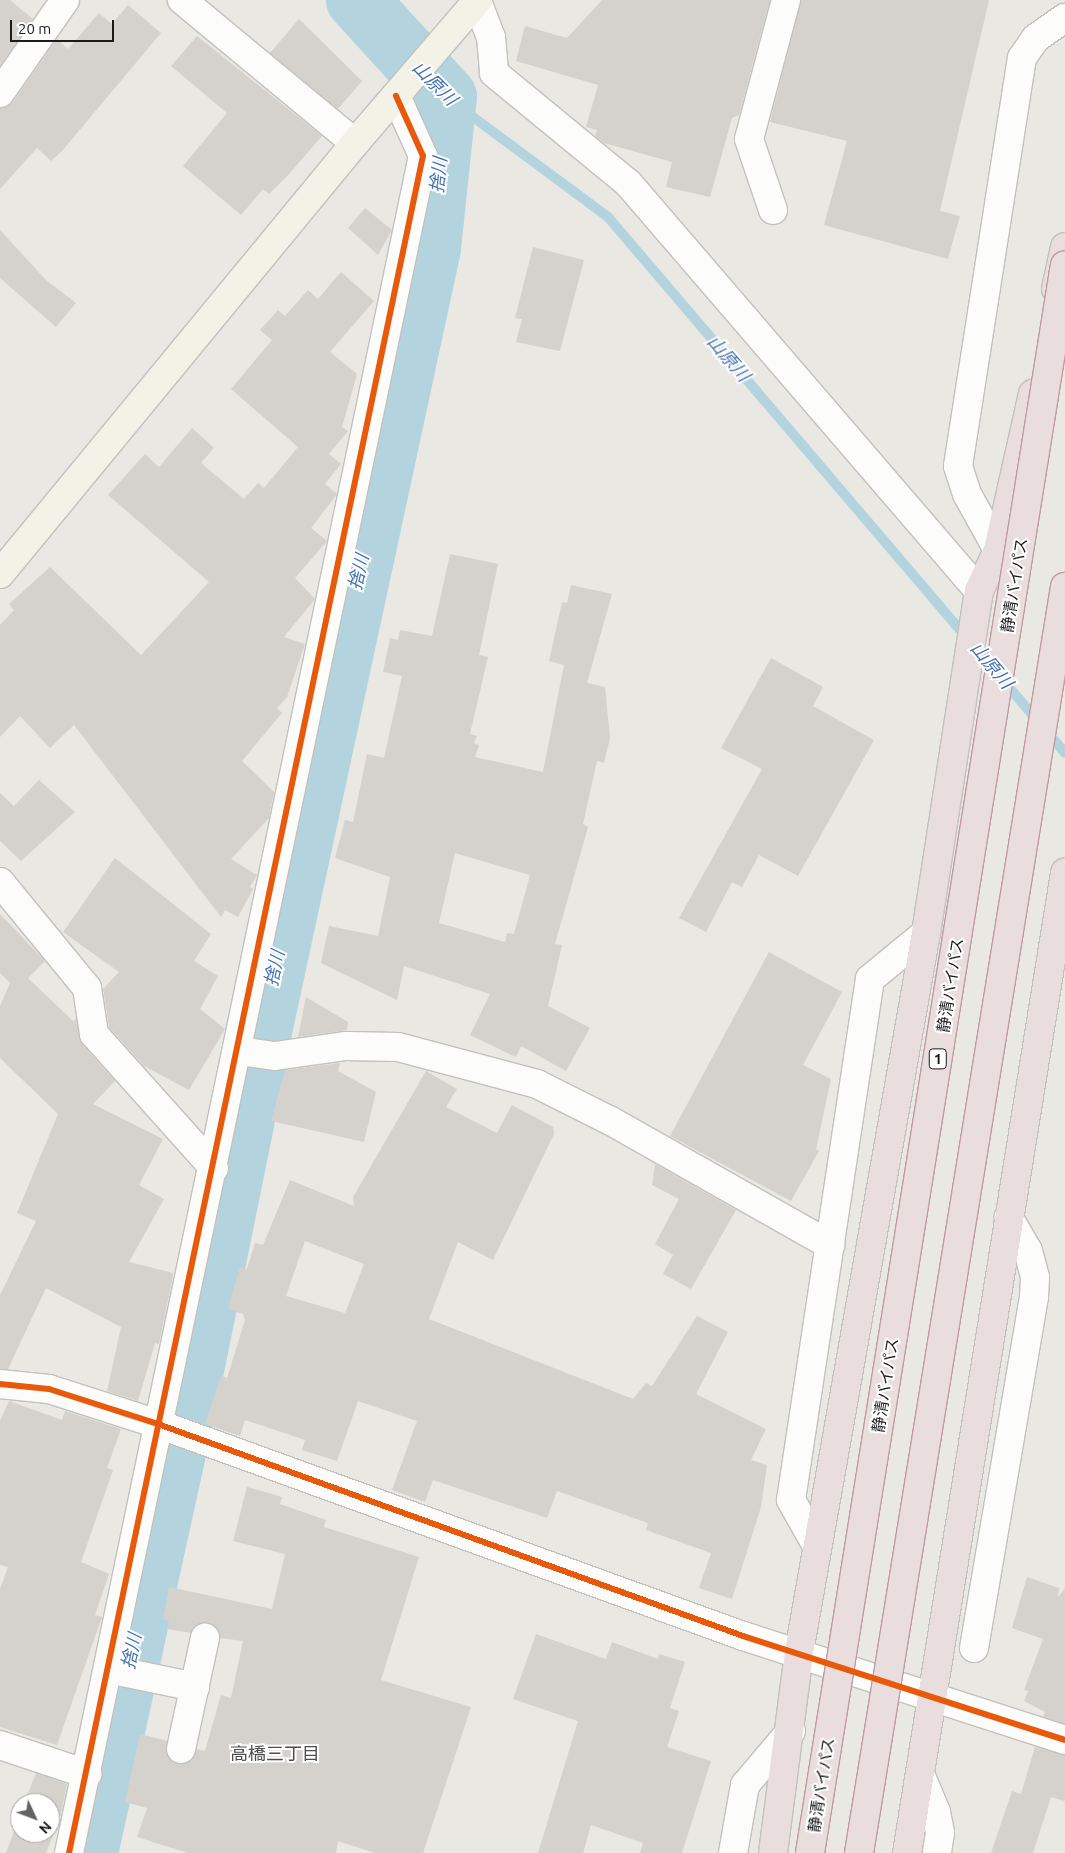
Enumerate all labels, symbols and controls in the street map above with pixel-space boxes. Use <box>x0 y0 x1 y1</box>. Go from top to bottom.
scale bar <box>12 10 116 42</box>
text: 20 m <box>18 20 51 37</box>
water label: 山原川 <box>408 56 462 110</box>
water label: 捨川 <box>425 156 451 194</box>
water label: 山原川 <box>703 331 755 385</box>
street label: 静清バイパス <box>997 536 1031 634</box>
water label: 捨川 <box>343 552 373 592</box>
water label: 山原川 <box>966 637 1018 693</box>
street label: 静清バイパス <box>933 936 967 1034</box>
water label: 捨川 <box>260 948 288 988</box>
road number: 1 <box>928 1046 948 1072</box>
street label: 静清バイパス <box>868 1336 902 1434</box>
water label: 捨川 <box>117 1631 145 1671</box>
street label: 静清バイパス <box>804 1736 838 1834</box>
district label: 高橋三丁目 <box>230 1742 320 1764</box>
north arrow <box>10 1793 60 1843</box>
text: N <box>36 1818 55 1837</box>

